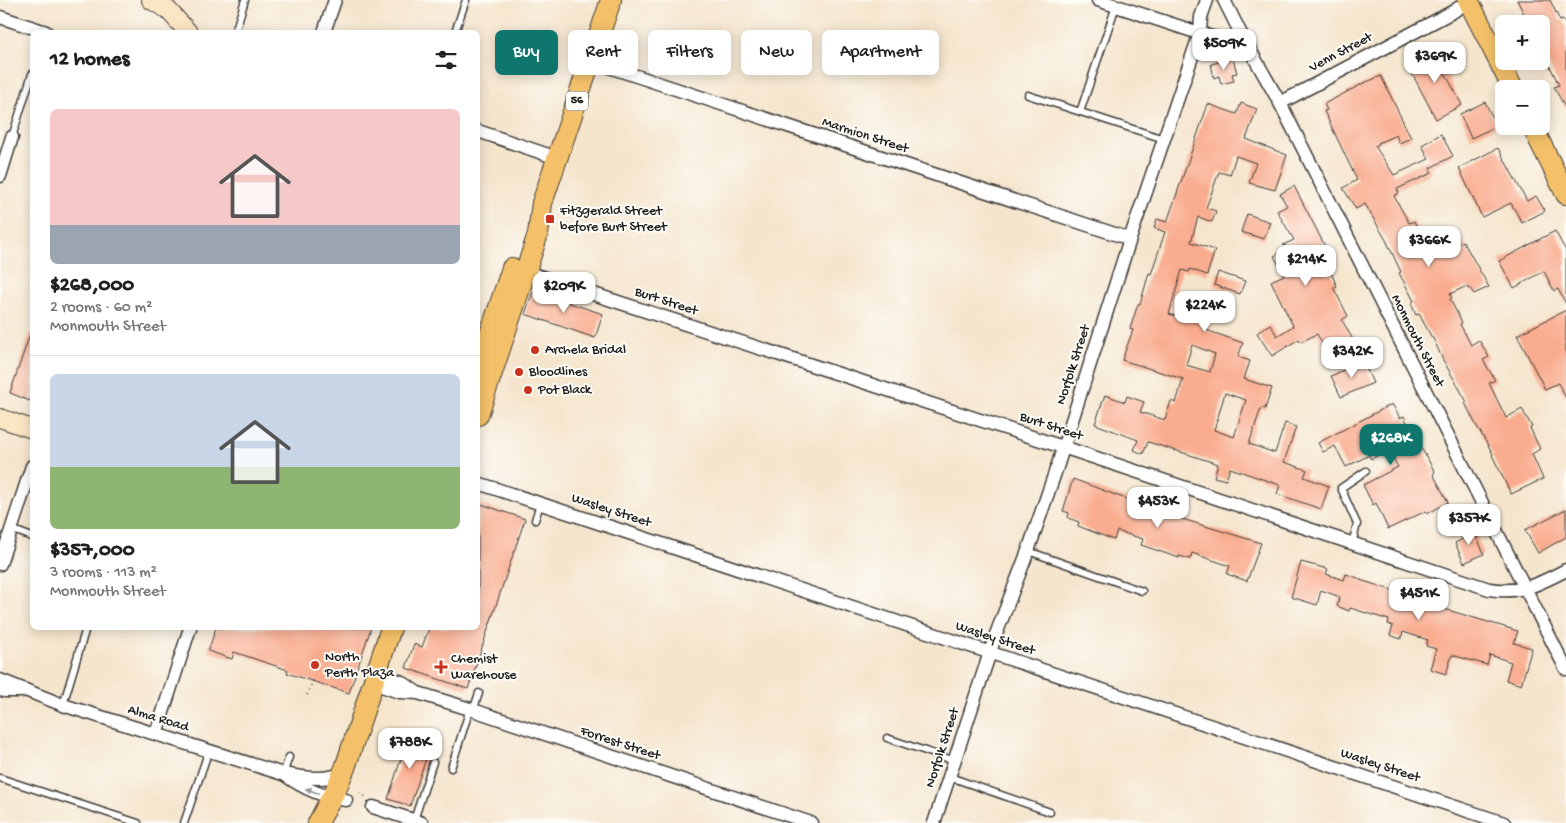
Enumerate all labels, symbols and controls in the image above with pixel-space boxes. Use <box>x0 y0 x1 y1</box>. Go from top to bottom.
map controls <box>1495 15 1550 135</box>
button: + <box>1495 15 1550 70</box>
pin: $509K <box>1189 28 1259 71</box>
street label: Venn Street <box>1306 29 1377 77</box>
chip: Buy <box>495 30 558 75</box>
chip: Rent <box>568 30 638 75</box>
chip: Filters <box>648 30 731 75</box>
chip: New <box>741 30 812 75</box>
chip: Apartment <box>822 30 939 75</box>
text: $509K <box>1203 35 1245 54</box>
pin: $369K <box>1400 42 1470 84</box>
icon: filters <box>432 46 460 74</box>
text: 12 homes <box>50 48 129 73</box>
text: $369K <box>1415 48 1455 67</box>
button: − <box>1495 80 1550 135</box>
road number: 56 <box>566 92 588 110</box>
street label: Marmion Street <box>820 114 912 158</box>
icon: home <box>210 141 300 231</box>
place label: Fitzgerald Street before Burt Street <box>559 203 668 236</box>
marker: Fitzgerald Street before Burt Street <box>544 213 556 225</box>
pin: $366K <box>1394 226 1464 268</box>
text: $366K <box>1409 232 1449 251</box>
pin: $214K <box>1271 244 1341 287</box>
text: $214K <box>1287 251 1325 270</box>
pin: $209K <box>529 272 599 314</box>
text: $268,000 <box>50 274 134 299</box>
text: $209K <box>544 278 584 297</box>
street label: Burt Street <box>631 284 701 321</box>
pin: $224K <box>1170 290 1240 333</box>
street label: Monmouth Street <box>1386 292 1448 391</box>
text: $224K <box>1185 297 1225 316</box>
text: 2 rooms · 60 m² <box>50 299 152 318</box>
text: Monmouth Street <box>50 318 166 337</box>
street label: Norfolk Street <box>1053 322 1095 407</box>
pin: $342K <box>1317 336 1387 379</box>
place label: Archela Bridal <box>545 342 626 359</box>
text: $342K <box>1332 343 1372 362</box>
marker: Archela Bridal <box>529 344 541 356</box>
place label: Bloodlines <box>528 364 588 381</box>
marker: Bloodlines <box>513 366 525 378</box>
place label: Pot Black <box>537 382 593 399</box>
marker: Pot Black <box>522 384 534 396</box>
icon: home <box>210 407 300 497</box>
street label: Burt Street <box>1016 409 1086 446</box>
pin: $268K <box>1356 424 1426 466</box>
text: $268K <box>1371 430 1411 449</box>
pin: $453K <box>1123 486 1193 529</box>
street label: Wasley Street <box>569 490 654 532</box>
text: $453K <box>1138 493 1178 512</box>
pin: $357K <box>1434 504 1504 546</box>
text: $357K <box>1448 510 1490 529</box>
text: $357,000 <box>50 539 135 564</box>
text: 3 rooms · 113 m² <box>50 564 157 583</box>
pin: $451K <box>1384 578 1454 621</box>
text: Monmouth Street <box>50 583 166 602</box>
text: $451K <box>1400 585 1438 604</box>
street label: Wasley Street <box>953 618 1038 660</box>
place label: North Perth Plaza <box>324 649 395 682</box>
place label: Chemist Warehouse <box>451 651 517 684</box>
marker: North Perth Plaza <box>309 659 321 671</box>
marker: Chemist Warehouse <box>435 661 447 673</box>
street label: Alma Road <box>125 702 192 737</box>
street label: Norfolk Street <box>922 705 964 790</box>
street label: Forrest Street <box>577 723 663 765</box>
pin: $788K <box>375 728 445 770</box>
text: $788K <box>389 734 431 753</box>
street label: Wasley Street <box>1338 745 1423 787</box>
one-way arrow <box>305 787 320 794</box>

